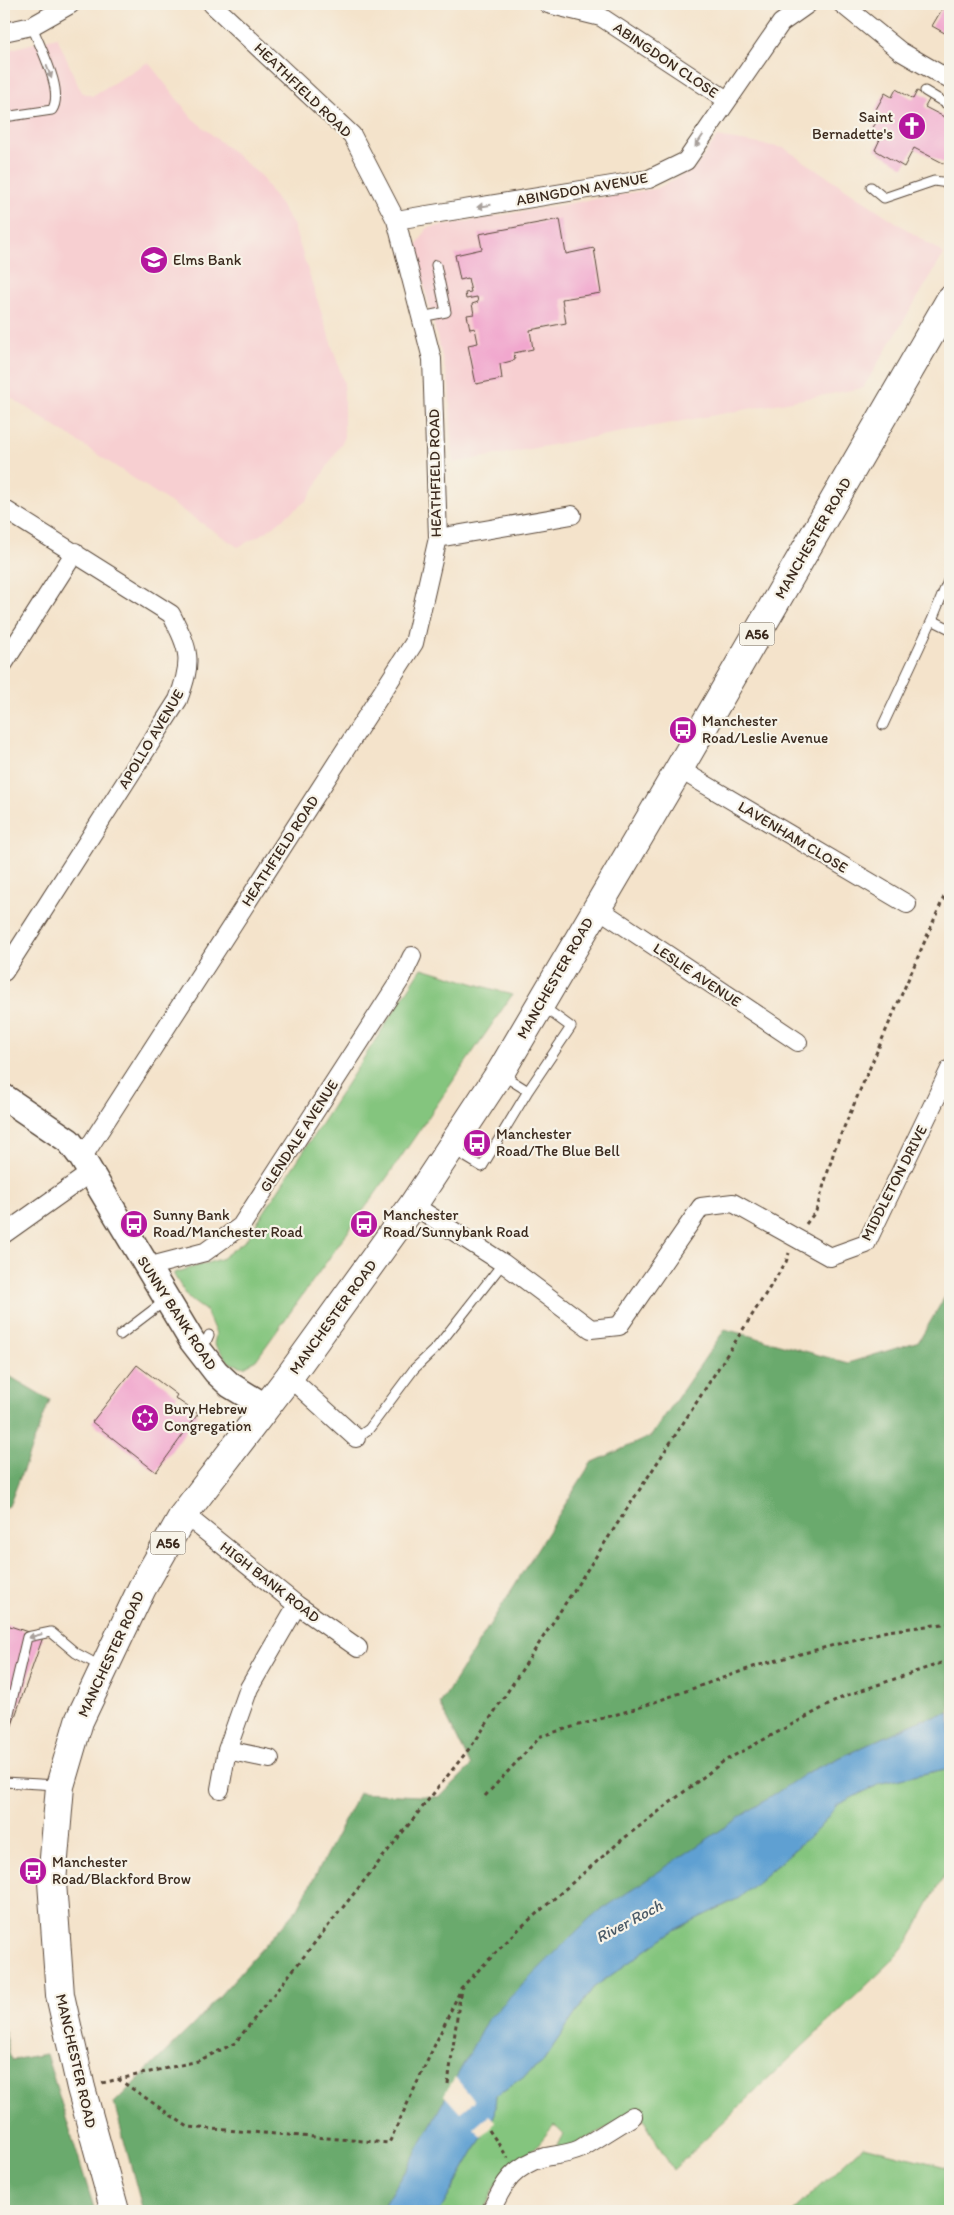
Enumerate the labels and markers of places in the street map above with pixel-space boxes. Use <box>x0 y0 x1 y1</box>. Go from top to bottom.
place label: Saint Bernadette's <box>812 108 893 143</box>
church icon: Saint Bernadette's <box>897 111 927 141</box>
school or university icon: Elms Bank <box>139 245 169 275</box>
place label: Elms Bank <box>173 251 242 269</box>
place label: Manchester Road/Leslie Avenue <box>702 712 828 747</box>
bus stop icon: Manchester Road/Leslie Avenue <box>668 715 698 745</box>
place label: Manchester Road/The Blue Bell <box>496 1125 620 1160</box>
bus stop icon: Manchester Road/The Blue Bell <box>462 1128 492 1158</box>
place label: Sunny Bank Road/Manchester Road <box>153 1206 304 1241</box>
place label: Manchester Road/Sunnybank Road <box>383 1206 530 1241</box>
bus stop icon: Sunny Bank Road/Manchester Road <box>119 1209 149 1239</box>
bus stop icon: Manchester Road/Sunnybank Road <box>349 1209 379 1239</box>
place label: Bury Hebrew Congregation <box>164 1400 252 1435</box>
synagogue icon: Bury Hebrew Congregation <box>130 1403 160 1433</box>
place label: Manchester Road/Blackford Brow <box>52 1853 191 1888</box>
bus stop icon: Manchester Road/Blackford Brow <box>18 1856 48 1886</box>

